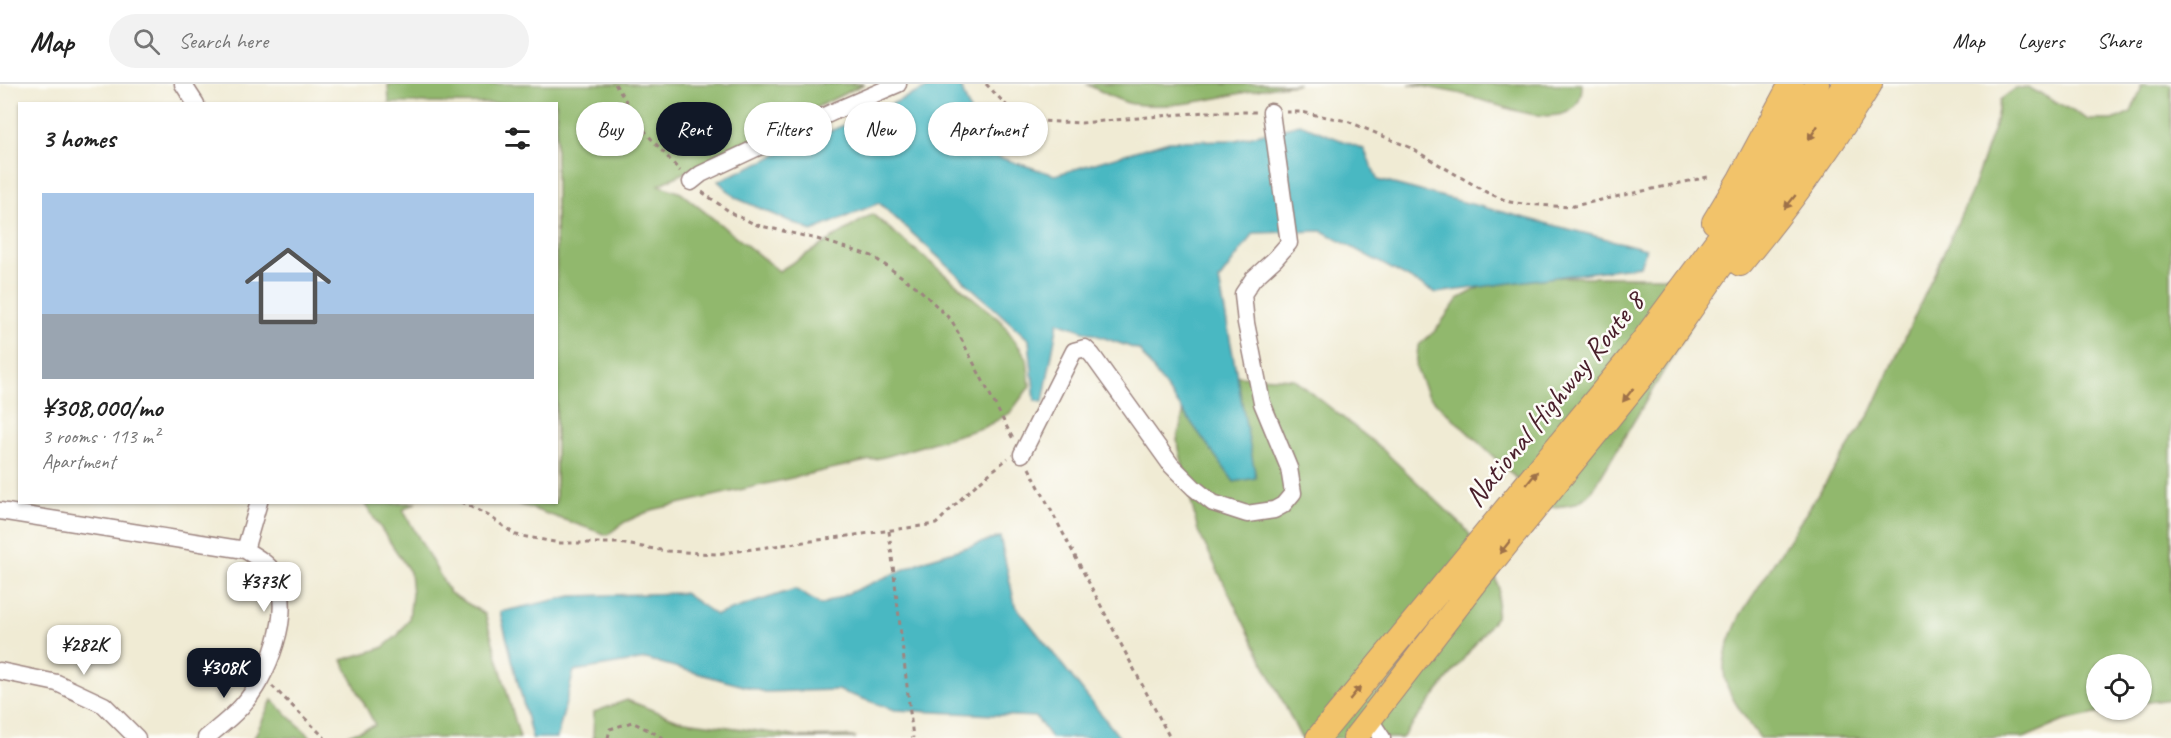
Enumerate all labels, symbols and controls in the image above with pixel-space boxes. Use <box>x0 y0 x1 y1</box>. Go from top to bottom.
search box <box>109 14 529 68</box>
text: Map <box>30 24 73 59</box>
icon: search <box>130 25 163 58</box>
text: Search here <box>178 27 268 55</box>
text: Map <box>1952 28 1985 54</box>
text: Layers <box>2018 28 2064 54</box>
text: Share <box>2097 28 2141 54</box>
chip: Buy <box>576 102 644 156</box>
chip: Rent <box>656 102 732 156</box>
chip: Filters <box>744 102 832 156</box>
chip: New <box>844 102 916 156</box>
chip: Apartment <box>928 102 1048 156</box>
text: 3 homes <box>42 122 115 155</box>
icon: filters <box>501 122 534 155</box>
one-way arrow <box>1808 125 1819 142</box>
one-way arrow <box>1784 194 1797 210</box>
icon: home <box>234 232 342 340</box>
street label: National Highway Route 8 <box>1455 282 1654 514</box>
one-way arrow <box>1622 388 1634 403</box>
text: ¥308,000/mo <box>42 391 162 424</box>
text: 3 rooms · 113 m² <box>42 424 159 449</box>
text: Apartment <box>42 449 115 474</box>
one-way arrow <box>1526 470 1538 485</box>
one-way arrow <box>1498 539 1511 555</box>
pin: ¥373K <box>222 562 306 613</box>
text: ¥373K <box>241 569 287 594</box>
pin: ¥282K <box>42 625 126 676</box>
text: ¥282K <box>61 632 107 657</box>
pin: ¥308K <box>182 648 266 699</box>
map controls <box>2086 654 2152 720</box>
button: locate <box>2086 654 2152 720</box>
text: ¥308K <box>201 655 247 680</box>
one-way arrow <box>1348 685 1361 701</box>

